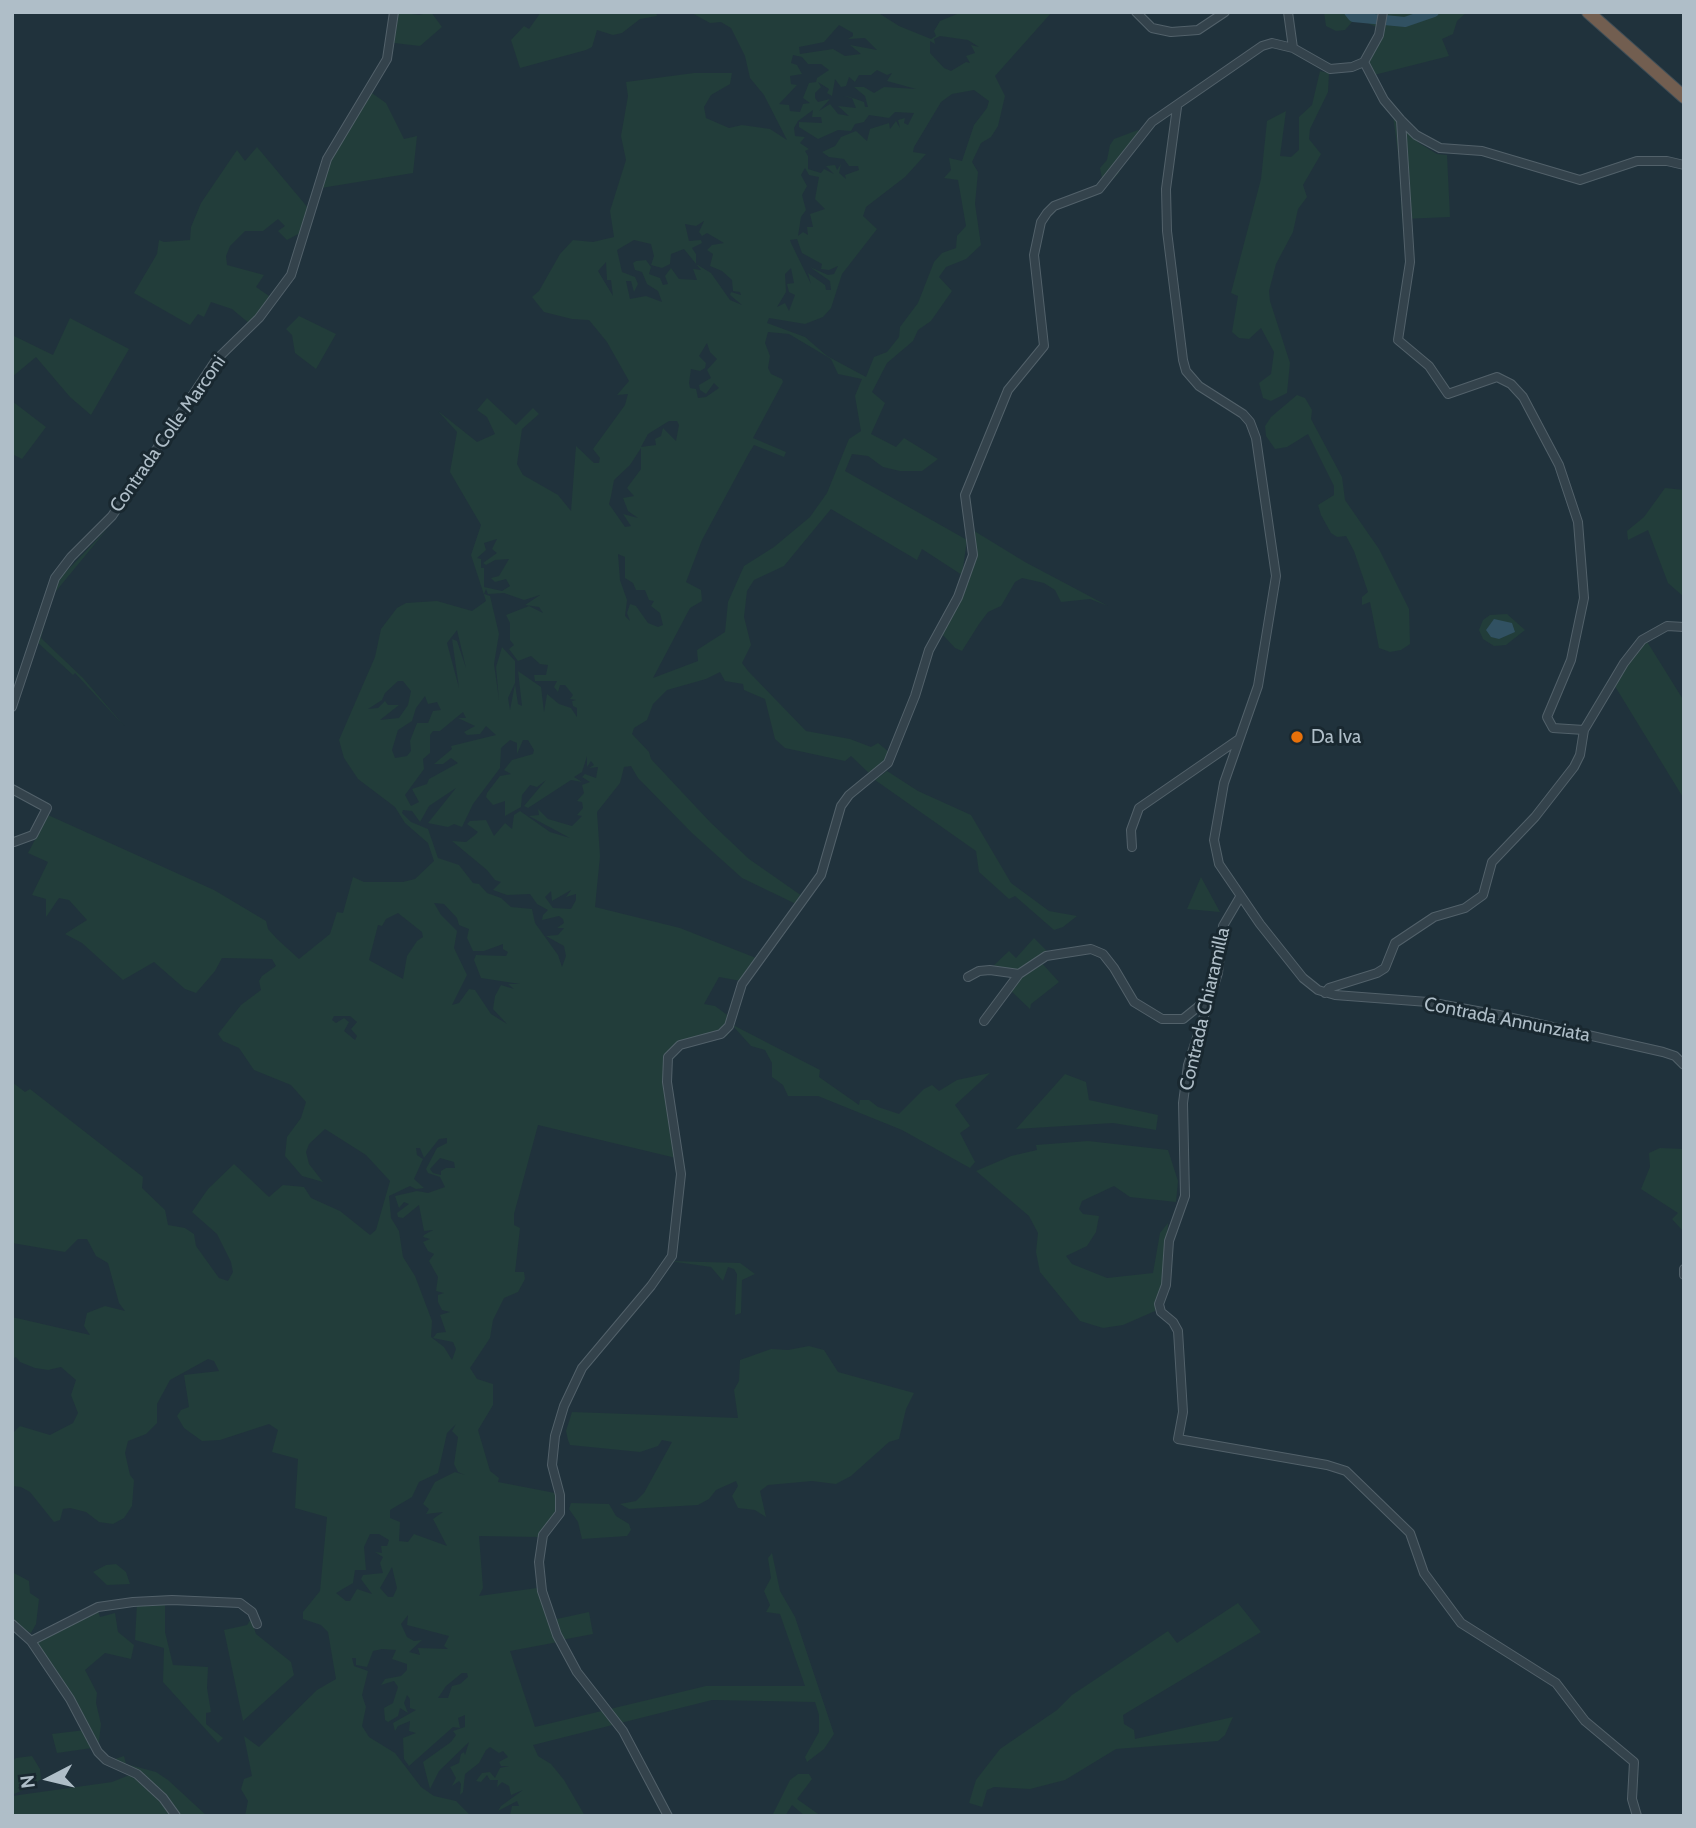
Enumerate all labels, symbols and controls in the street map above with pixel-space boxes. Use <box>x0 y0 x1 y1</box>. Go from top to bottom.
street label: Contrada Colle Marconi <box>105 351 231 517</box>
place label: Da Iva <box>1311 726 1361 748</box>
marker: Da Iva <box>1289 729 1305 745</box>
street label: Contrada Chiaramilla <box>1175 925 1235 1093</box>
street label: Contrada Annunziata <box>1422 993 1592 1047</box>
north arrow <box>14 1744 84 1814</box>
text: N <box>15 1774 40 1790</box>

